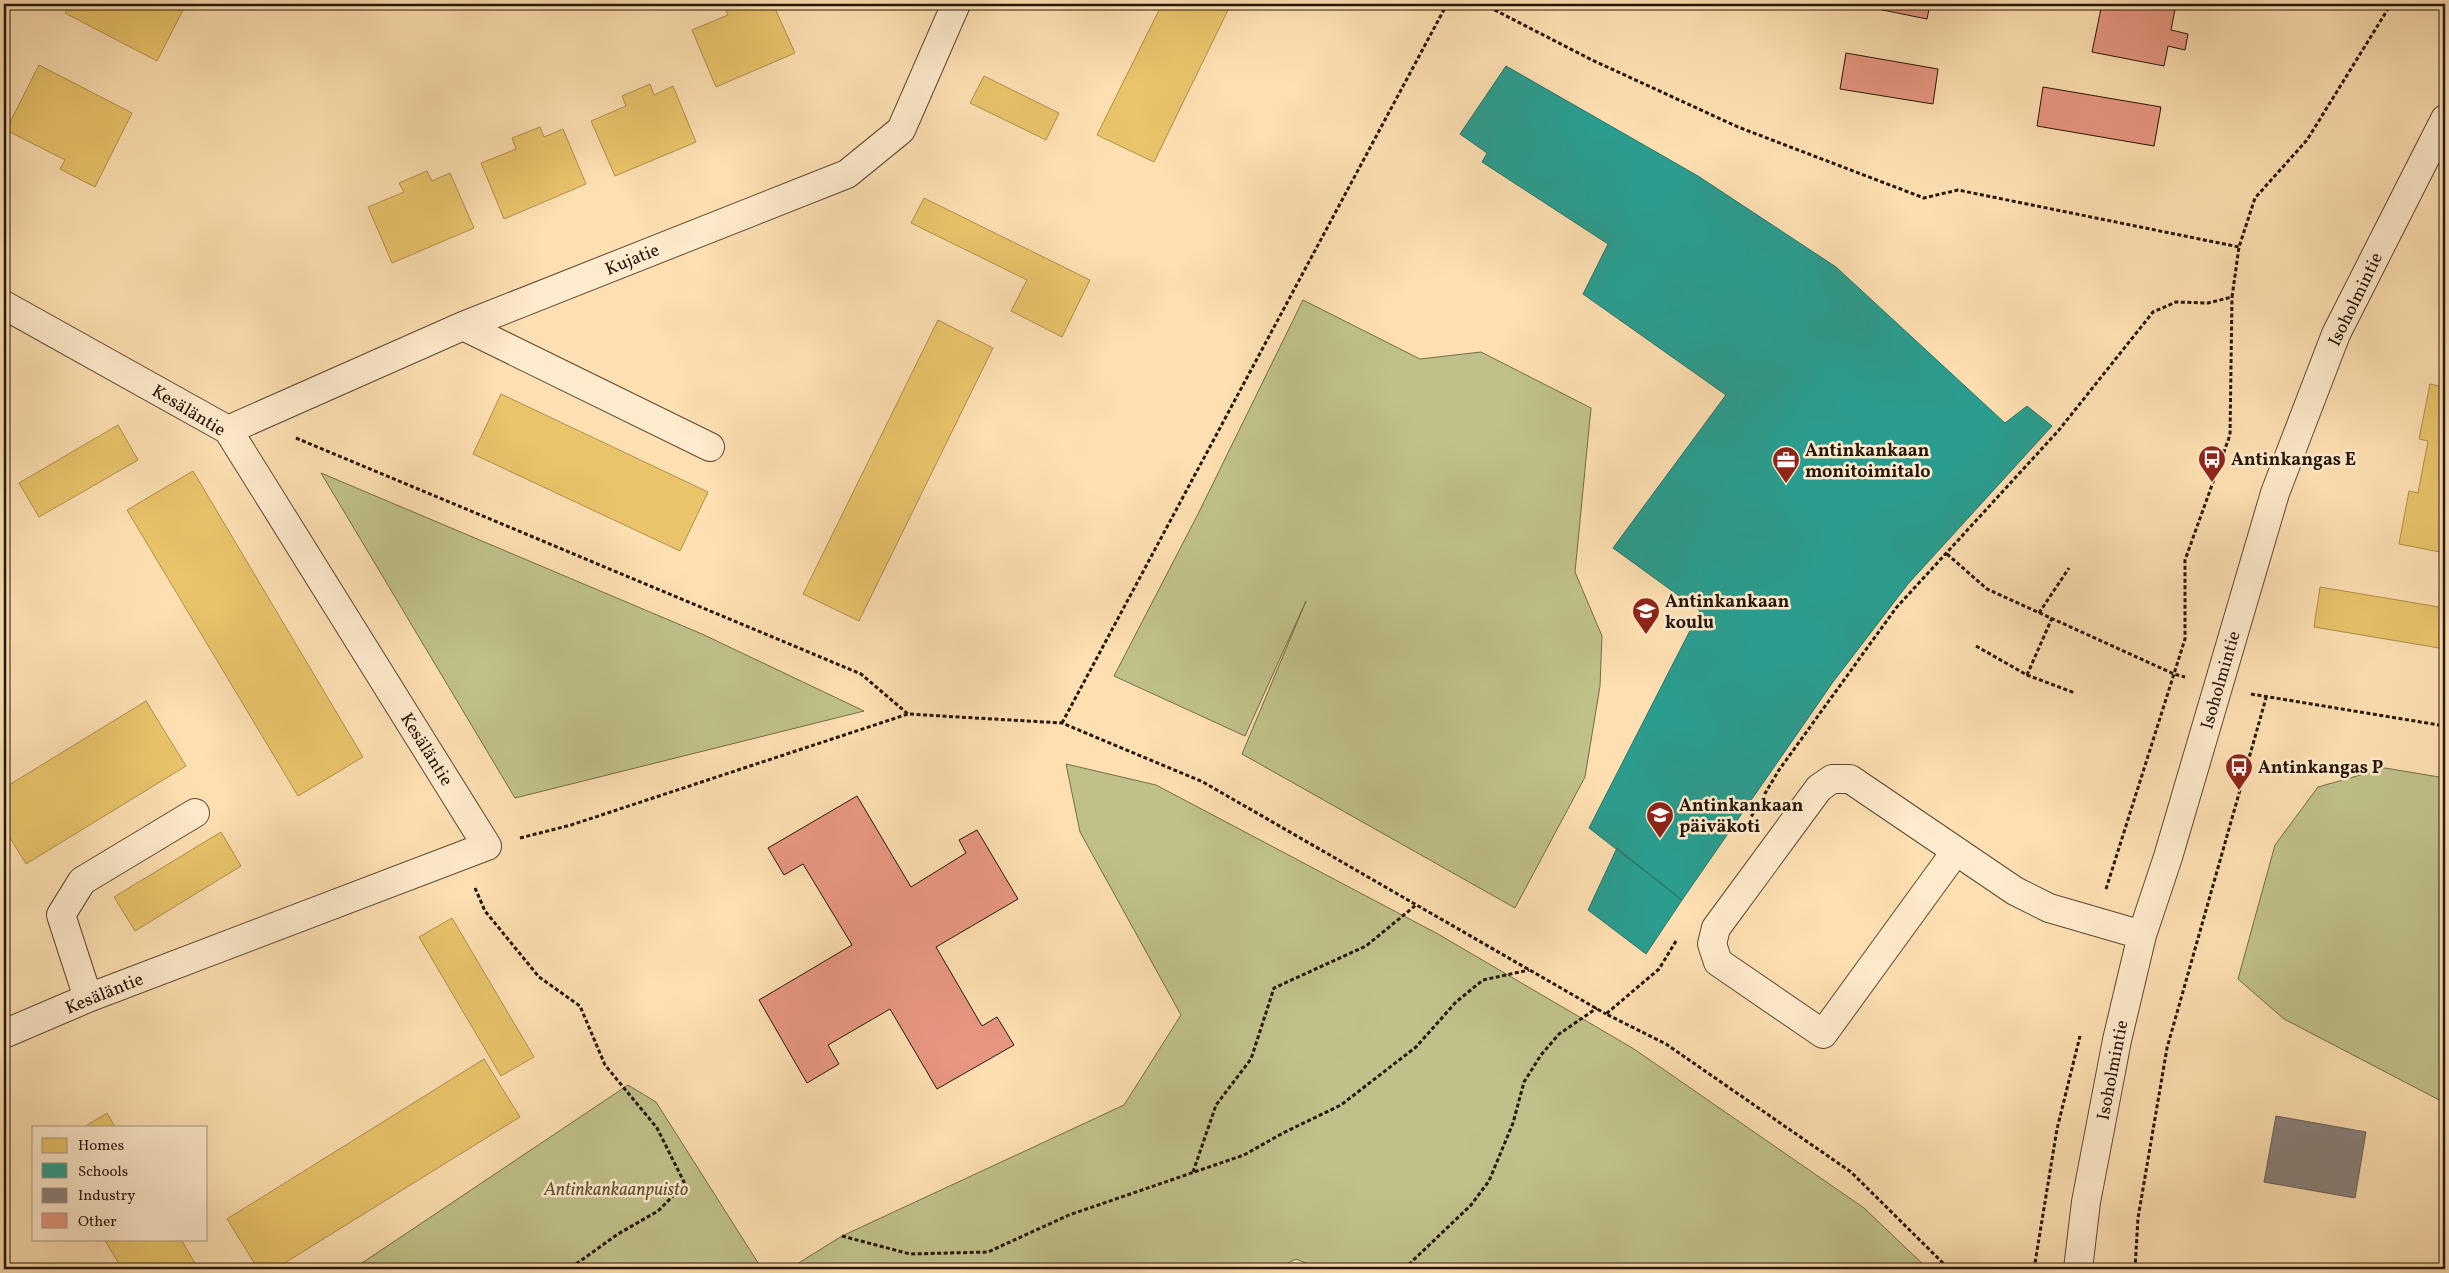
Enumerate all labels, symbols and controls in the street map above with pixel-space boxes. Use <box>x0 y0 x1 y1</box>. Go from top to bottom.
street label: Kujatie <box>602 238 663 283</box>
street label: Isoholmintie <box>2323 249 2390 351</box>
street label: Kesäläntie <box>147 379 230 443</box>
place label: Antinkankaan monitoimitalo <box>1805 439 1931 485</box>
bus stop icon: Antinkangas E <box>2197 444 2227 483</box>
office icon: Antinkankaan monitoimitalo <box>1771 445 1801 484</box>
place label: Antinkangas E <box>2231 448 2356 473</box>
place label: Antinkankaan koulu <box>1665 590 1790 636</box>
school or university icon: Antinkankaan koulu <box>1631 596 1661 635</box>
street label: Isoholmintie <box>2195 628 2247 733</box>
street label: Kesäläntie <box>393 708 458 791</box>
bus stop icon: Antinkangas P <box>2224 752 2254 791</box>
place label: Antinkangas P <box>2258 756 2383 781</box>
place label: Antinkankaan päiväkoti <box>1679 794 1804 840</box>
school or university icon: Antinkankaan päiväkoti <box>1645 800 1675 839</box>
street label: Kesäläntie <box>62 967 147 1021</box>
street label: Isoholmintie <box>2092 1018 2135 1122</box>
legend <box>32 1126 208 1240</box>
text: Homes <box>78 1136 124 1157</box>
text: Schools <box>78 1162 128 1183</box>
park label: Antinkankaanpuisto <box>543 1178 688 1203</box>
text: Industry <box>78 1186 135 1207</box>
text: Other <box>78 1212 117 1233</box>

